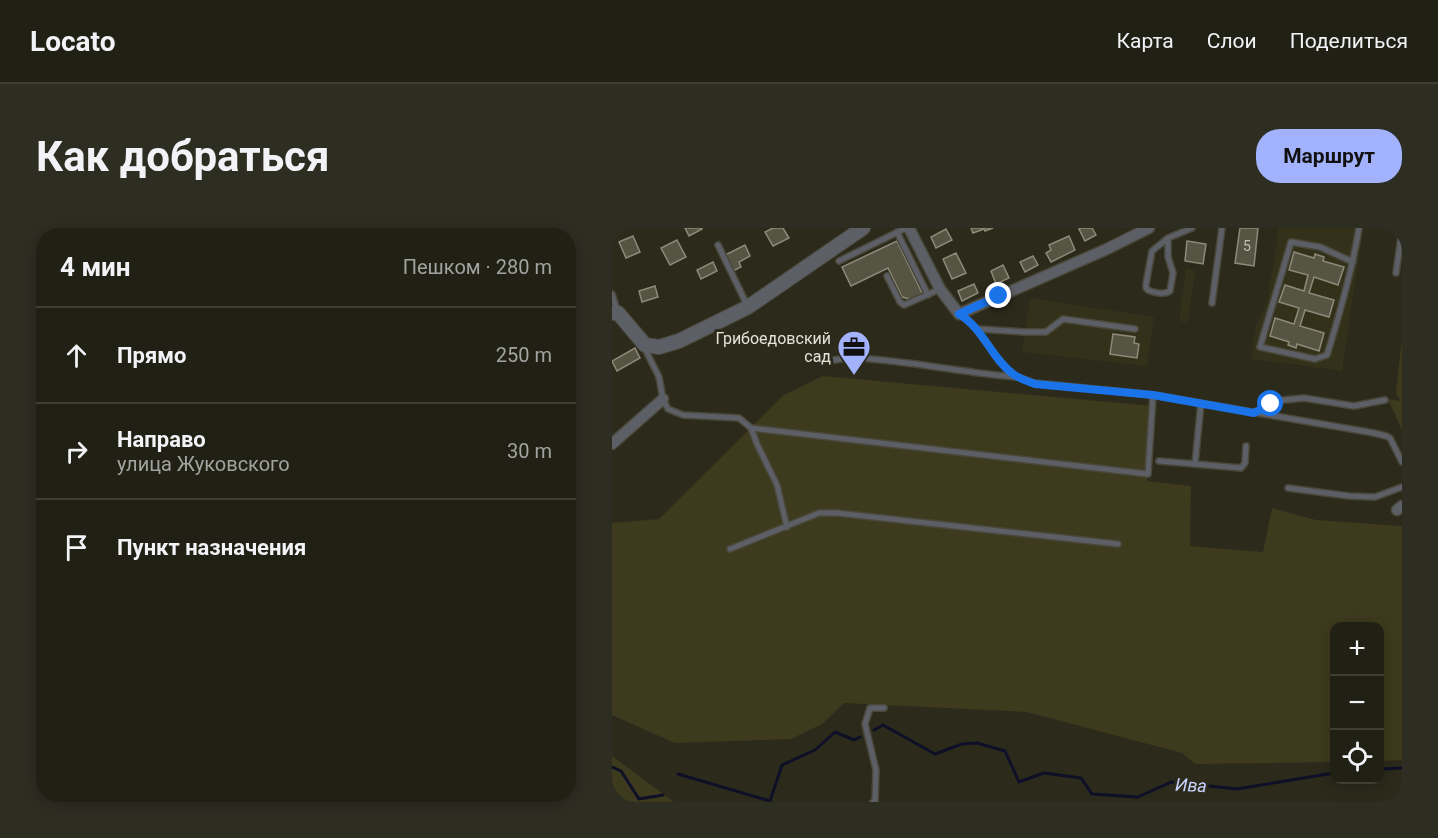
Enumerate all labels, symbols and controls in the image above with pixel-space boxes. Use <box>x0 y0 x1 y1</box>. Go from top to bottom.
text: Locato <box>30 25 115 58</box>
text: Карта <box>1117 29 1174 53</box>
text: Слои <box>1207 29 1257 53</box>
text: Поделиться <box>1290 29 1408 53</box>
button: Маршрут <box>1256 129 1402 183</box>
text: Как добраться <box>36 132 330 181</box>
house number: 5 <box>1243 238 1251 254</box>
text: 4 мин <box>60 252 131 282</box>
text: Пешком · 280 m <box>403 255 552 279</box>
route end <box>985 282 1011 308</box>
place label: Грибоедовский сад <box>716 329 831 366</box>
office icon: Грибоедовский сад <box>836 329 872 376</box>
icon: ahead <box>60 339 93 372</box>
text: Прямо <box>117 343 186 368</box>
text: 250 m <box>496 343 552 367</box>
route start <box>1257 390 1283 416</box>
text: Направо <box>117 427 206 452</box>
icon: right <box>60 435 93 468</box>
text: 30 m <box>507 439 552 463</box>
text: улица Жуковского <box>117 452 290 476</box>
icon: arrive <box>60 531 93 564</box>
text: Пункт назначения <box>117 535 306 560</box>
map controls <box>1330 622 1384 784</box>
button: + <box>1330 622 1384 676</box>
button: − <box>1330 676 1384 730</box>
button: locate <box>1330 730 1384 784</box>
water label: Ива <box>1174 774 1208 796</box>

